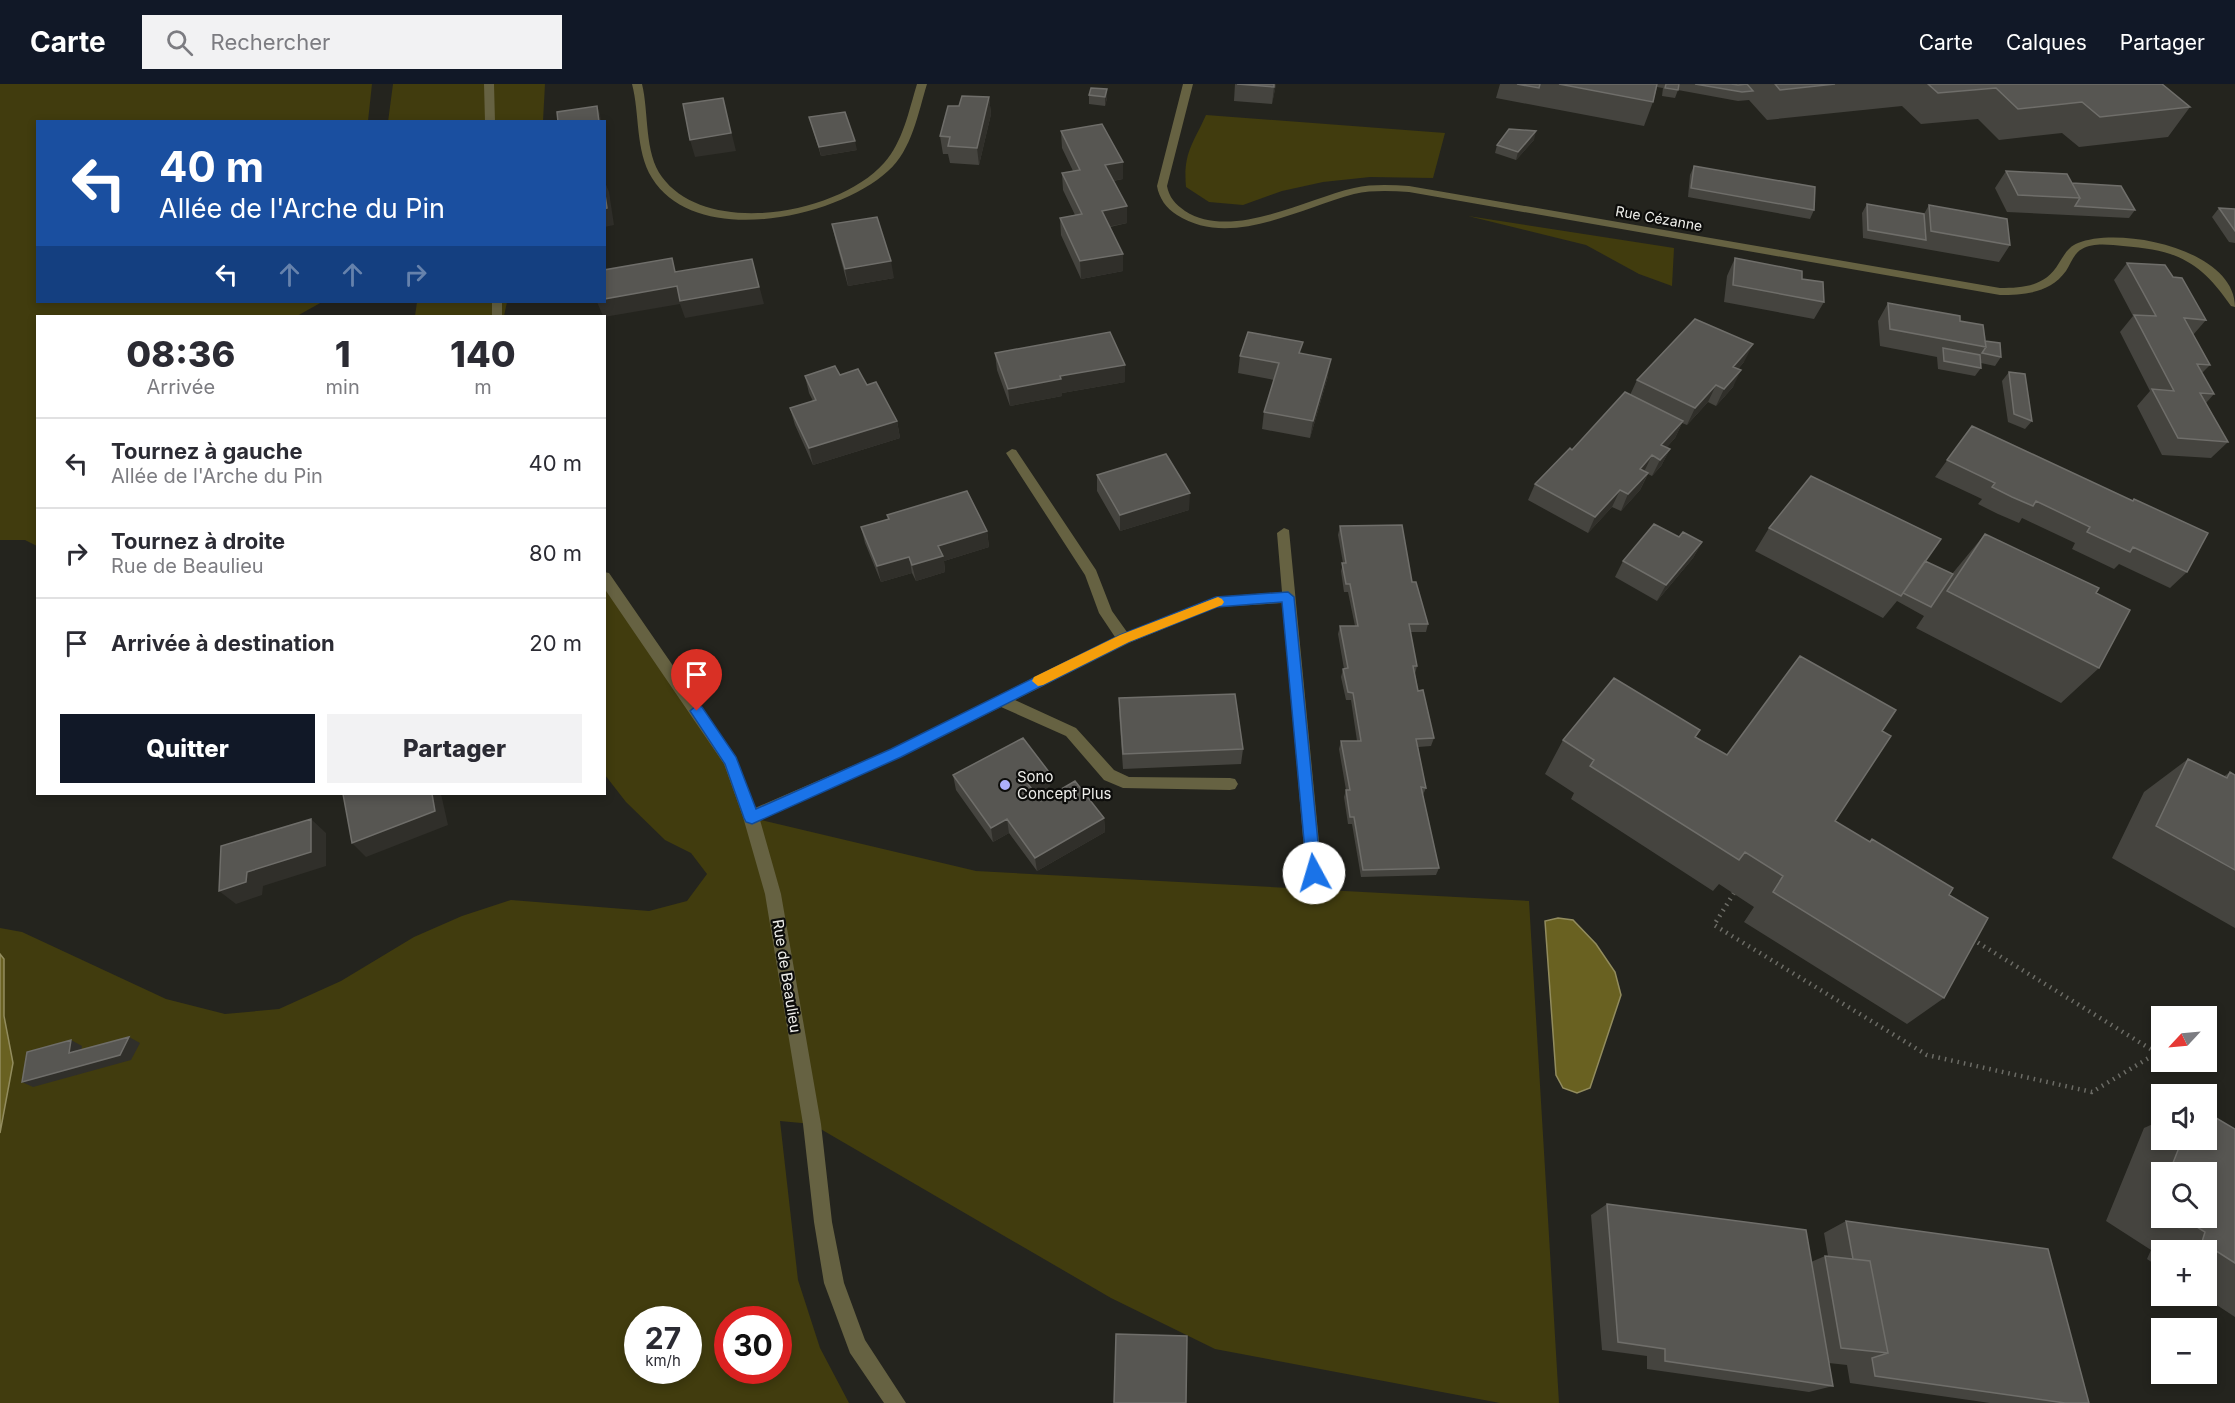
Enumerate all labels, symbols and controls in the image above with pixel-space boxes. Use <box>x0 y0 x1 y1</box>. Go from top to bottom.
search box <box>142 15 562 69</box>
text: Carte <box>30 25 106 59</box>
icon: search <box>163 26 196 59</box>
text: Rechercher <box>211 29 330 55</box>
text: Carte <box>1919 30 1973 55</box>
text: Calques <box>2006 30 2087 55</box>
text: Partager <box>2120 30 2205 55</box>
text: 40 m <box>159 141 264 192</box>
icon: left <box>60 144 138 222</box>
text: Allée de l'Arche du Pin <box>159 192 445 225</box>
street label: Rue Cézanne <box>1614 202 1704 234</box>
icon: left <box>210 258 243 291</box>
icon: ahead <box>273 258 306 291</box>
icon: ahead <box>336 258 369 291</box>
icon: right <box>399 258 432 291</box>
text: 08:36 <box>126 332 235 376</box>
text: 1 <box>335 332 351 376</box>
text: 140 <box>450 332 516 376</box>
text: Arrivée <box>147 375 215 399</box>
text: min <box>326 375 360 399</box>
text: m <box>474 375 492 399</box>
text: Tournez à gauche <box>111 438 303 464</box>
icon: left <box>60 447 93 480</box>
text: 40 m <box>528 450 582 476</box>
text: Allée de l'Arche du Pin <box>111 464 323 488</box>
text: Tournez à droite <box>111 528 285 554</box>
icon: right <box>60 537 93 570</box>
text: 80 m <box>529 540 582 566</box>
text: Rue de Beaulieu <box>111 554 264 578</box>
icon: arrive <box>60 627 93 660</box>
text: Arrivée à destination <box>111 630 335 656</box>
text: 20 m <box>529 630 582 656</box>
pin <box>671 649 722 711</box>
icon: arrive <box>680 658 713 691</box>
button: Quitter <box>60 714 315 783</box>
button: Partager <box>327 714 582 783</box>
place label: Sono Concept Plus <box>1017 767 1112 803</box>
marker: Sono Concept Plus <box>998 778 1012 792</box>
position arrow <box>1282 841 1346 905</box>
street label: Rue de Beaulieu <box>769 918 805 1034</box>
north arrow <box>2151 1006 2217 1072</box>
map controls <box>2151 1006 2217 1384</box>
button: sound <box>2151 1084 2217 1150</box>
button: search <box>2151 1162 2217 1228</box>
button: + <box>2151 1240 2217 1306</box>
speed limit sign: 30 <box>714 1306 792 1384</box>
button: − <box>2151 1318 2217 1384</box>
text: 27 <box>645 1320 681 1356</box>
text: km/h <box>645 1351 681 1370</box>

